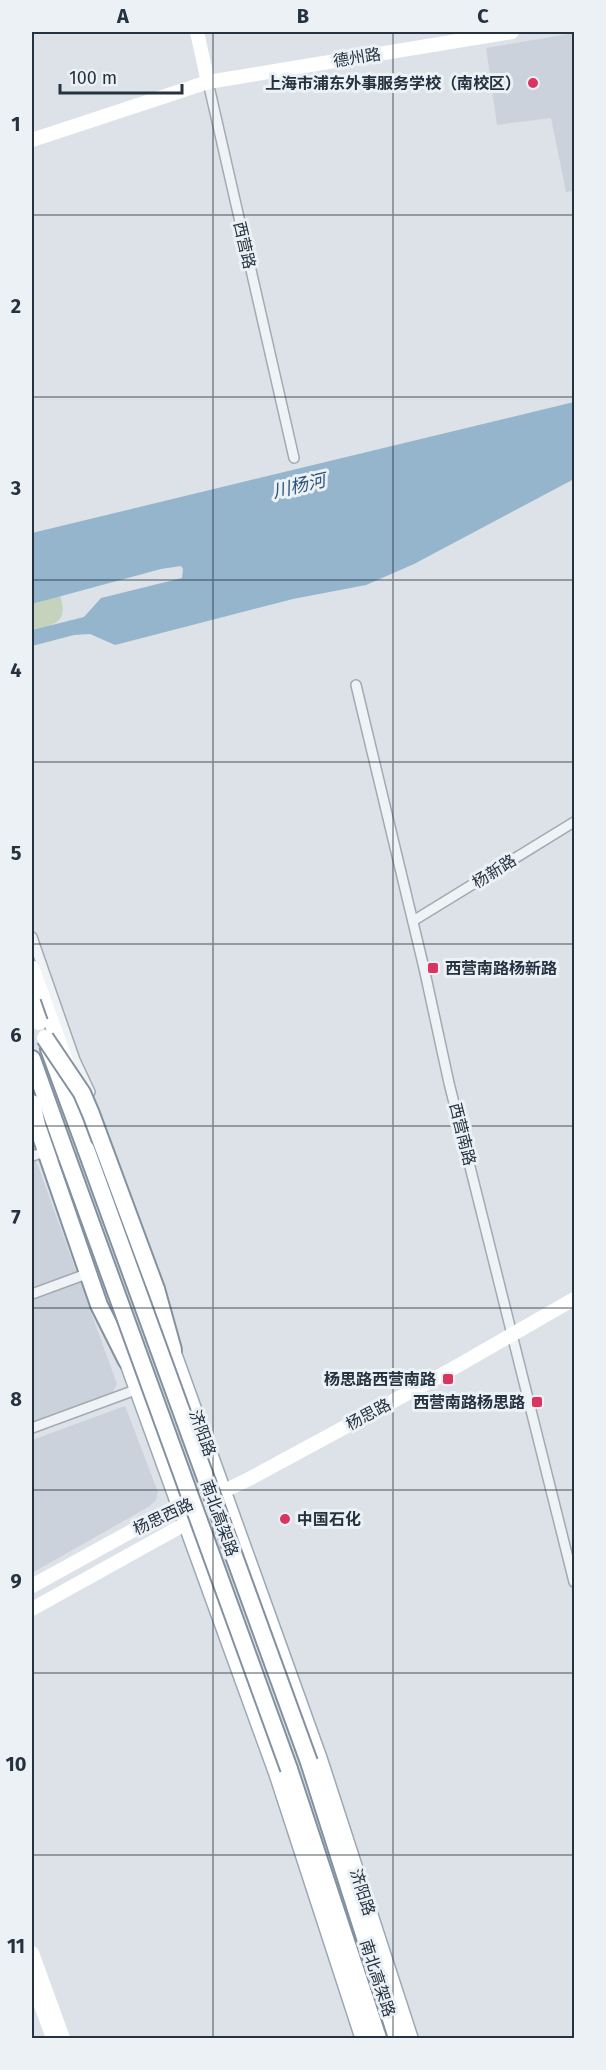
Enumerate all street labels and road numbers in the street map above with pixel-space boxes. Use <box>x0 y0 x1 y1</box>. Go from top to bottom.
street label: 德州路 <box>332 44 382 71</box>
street label: 西营路 <box>230 220 259 271</box>
street label: 杨新路 <box>469 851 520 892</box>
street label: 西营南路 <box>446 1101 479 1167</box>
street label: 杨思路 <box>343 1395 394 1434</box>
street label: 济阳路 <box>185 1407 220 1459</box>
street label: 南北高架路 <box>197 1477 242 1559</box>
street label: 杨思西路 <box>130 1494 196 1539</box>
street label: 济阳路 <box>346 1866 379 1918</box>
street label: 南北高架路 <box>356 1937 399 2019</box>

